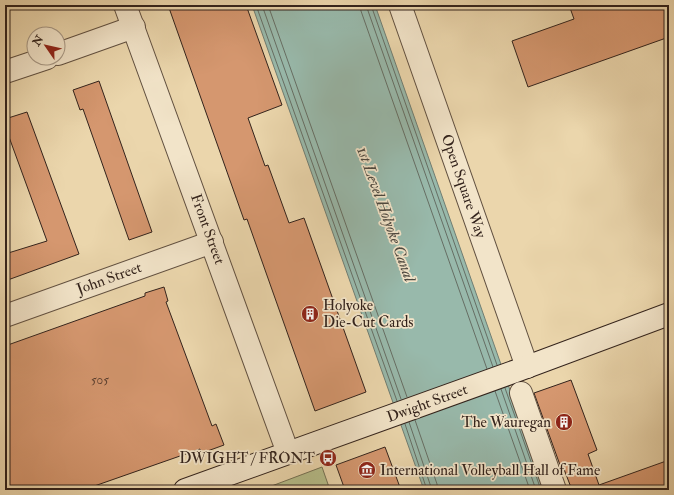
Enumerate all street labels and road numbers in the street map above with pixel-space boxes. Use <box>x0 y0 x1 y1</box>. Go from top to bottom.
street label: Open Square Way <box>436 132 490 241</box>
street label: Front Street <box>186 191 229 267</box>
street label: John Street <box>73 258 145 300</box>
street label: Dwight Street <box>384 380 470 427</box>

